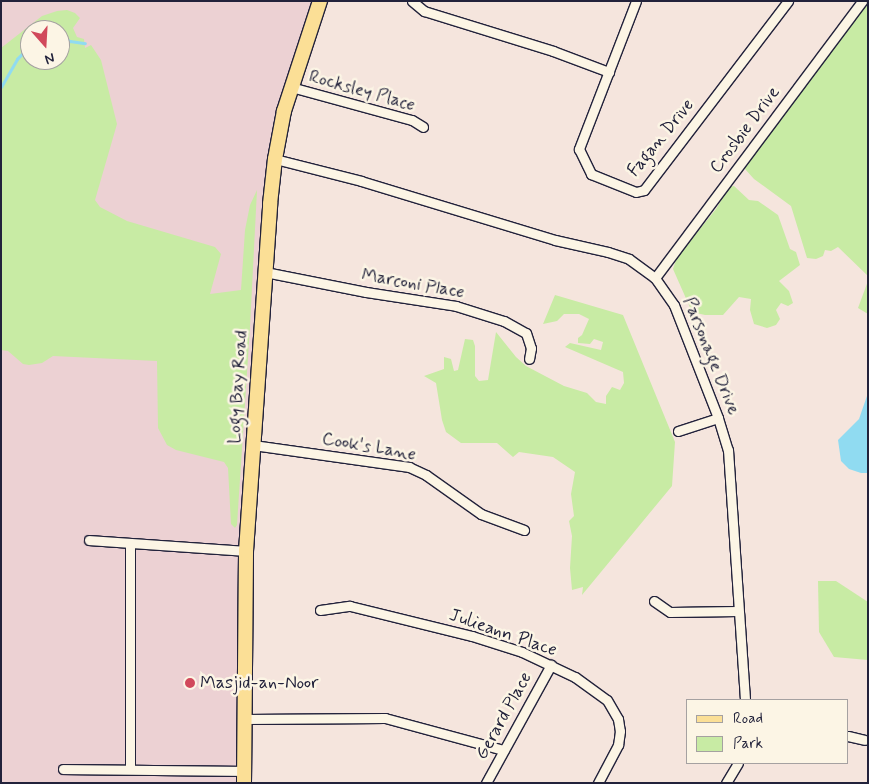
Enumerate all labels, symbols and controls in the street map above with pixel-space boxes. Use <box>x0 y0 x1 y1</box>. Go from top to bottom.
north arrow <box>20 20 70 70</box>
text: N <box>42 48 57 68</box>
street label: Rocksley Place <box>306 66 418 116</box>
street label: Crosbie Drive <box>706 83 784 177</box>
street label: Fagan Drive <box>623 95 699 181</box>
street label: Marconi Place <box>360 264 466 304</box>
street label: Parsonage Drive <box>678 295 744 417</box>
street label: Logy Bay Road <box>223 331 253 443</box>
street label: Cook's Lane <box>321 428 417 466</box>
street label: Julieann Place <box>447 605 559 661</box>
street label: Gerard Place <box>471 668 537 764</box>
place label: Masjid-an-Noor <box>200 672 318 694</box>
marker: Masjid-an-Noor <box>184 677 196 689</box>
legend <box>686 699 849 764</box>
text: Road <box>733 709 763 729</box>
text: Park <box>733 734 763 754</box>

